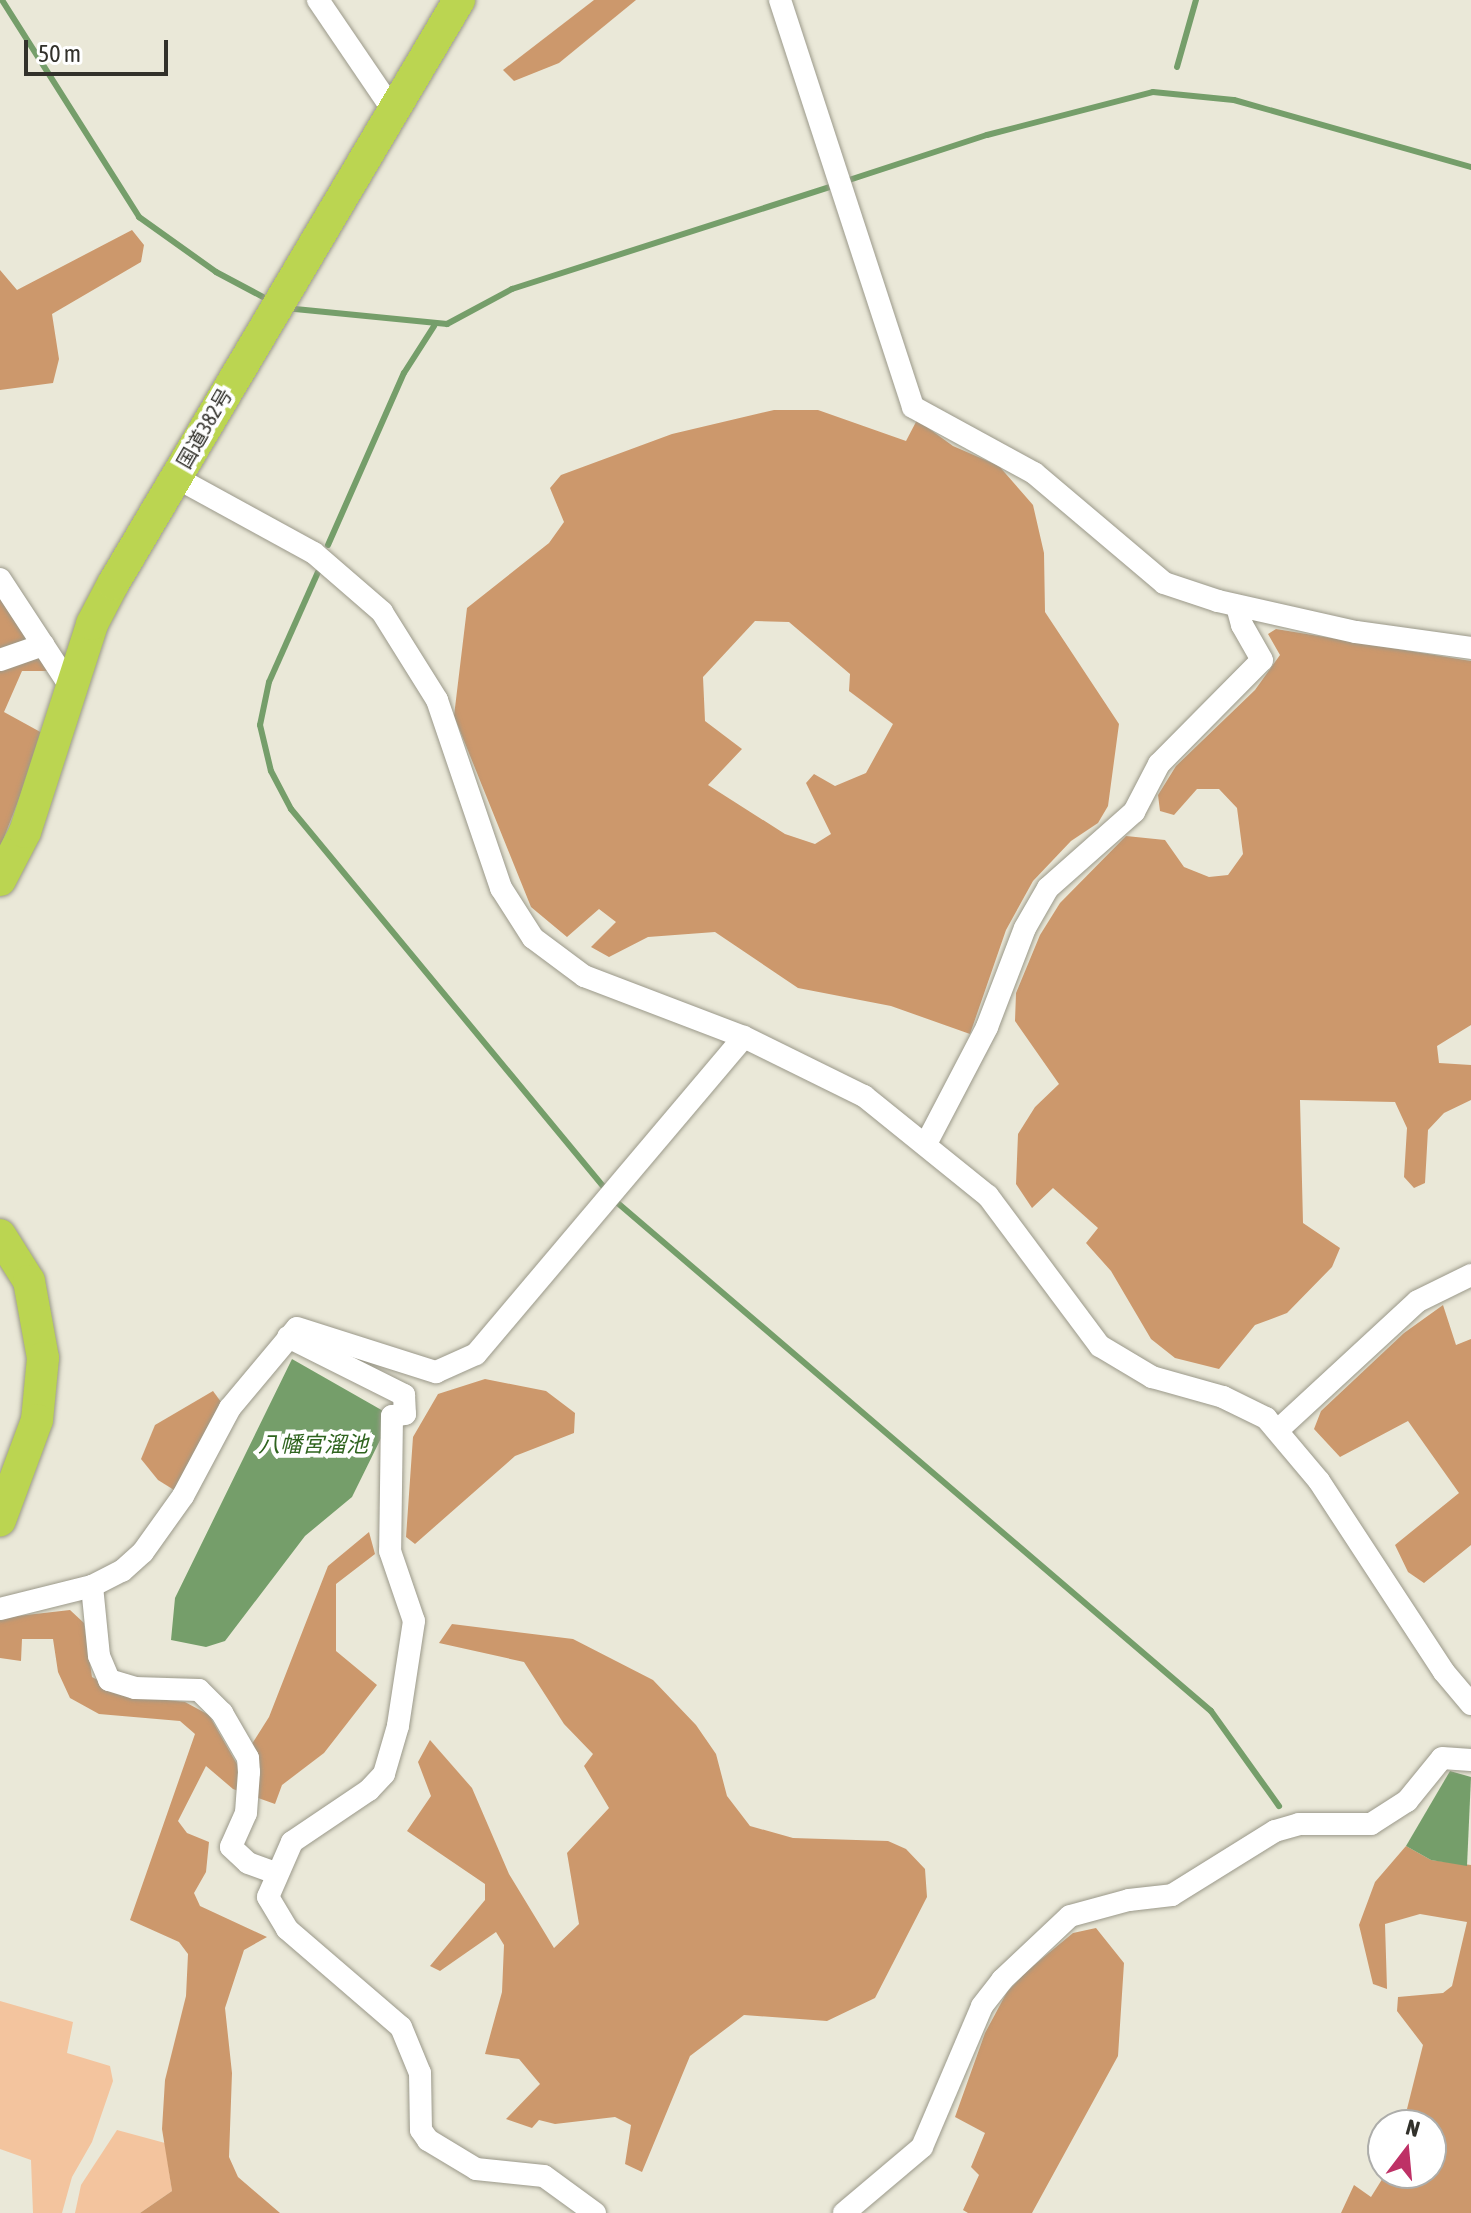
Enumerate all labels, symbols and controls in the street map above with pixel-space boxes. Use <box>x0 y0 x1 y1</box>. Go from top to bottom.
scale bar <box>28 24 172 74</box>
text: 50 m <box>38 40 81 67</box>
street label: 国道382号 <box>172 384 236 472</box>
water label: 八幡宮溜池 <box>258 1432 368 1458</box>
north arrow <box>1367 2109 1447 2189</box>
text: N <box>1403 2114 1423 2142</box>

